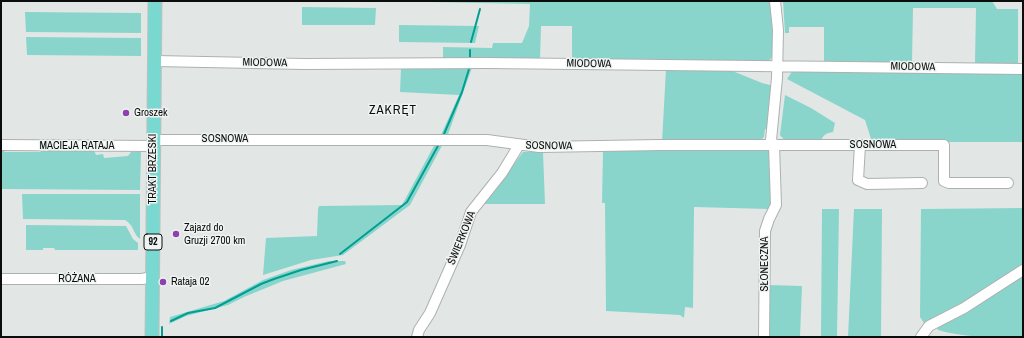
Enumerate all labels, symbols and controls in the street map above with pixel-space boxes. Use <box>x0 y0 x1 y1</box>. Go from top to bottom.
street label: MIODOWA <box>243 56 287 70</box>
street label: MIODOWA <box>567 57 611 71</box>
street label: MIODOWA <box>891 60 935 74</box>
district label: ZAKRĘT <box>369 103 417 119</box>
place label: Groszek <box>134 106 168 120</box>
marker: Groszek <box>121 108 131 118</box>
street label: SOSNOWA <box>202 132 248 146</box>
street label: TRAKT BRZESKI <box>146 134 160 204</box>
street label: SOSNOWA <box>850 138 896 152</box>
street label: MACIEJA RATAJA <box>40 139 114 153</box>
street label: SOSNOWA <box>525 139 573 153</box>
street label: ŚWIERKOWA <box>445 209 479 267</box>
place label: Zajazd do Gruzji 2700 km <box>184 221 245 247</box>
marker: Zajazd do Gruzji 2700 km <box>171 229 181 239</box>
road number: 92 <box>144 234 162 250</box>
street label: SŁONECZNA <box>758 236 772 292</box>
street label: RÓŻANA <box>58 272 96 286</box>
place label: Rataja 02 <box>171 275 210 289</box>
marker: Rataja 02 <box>158 277 168 287</box>

